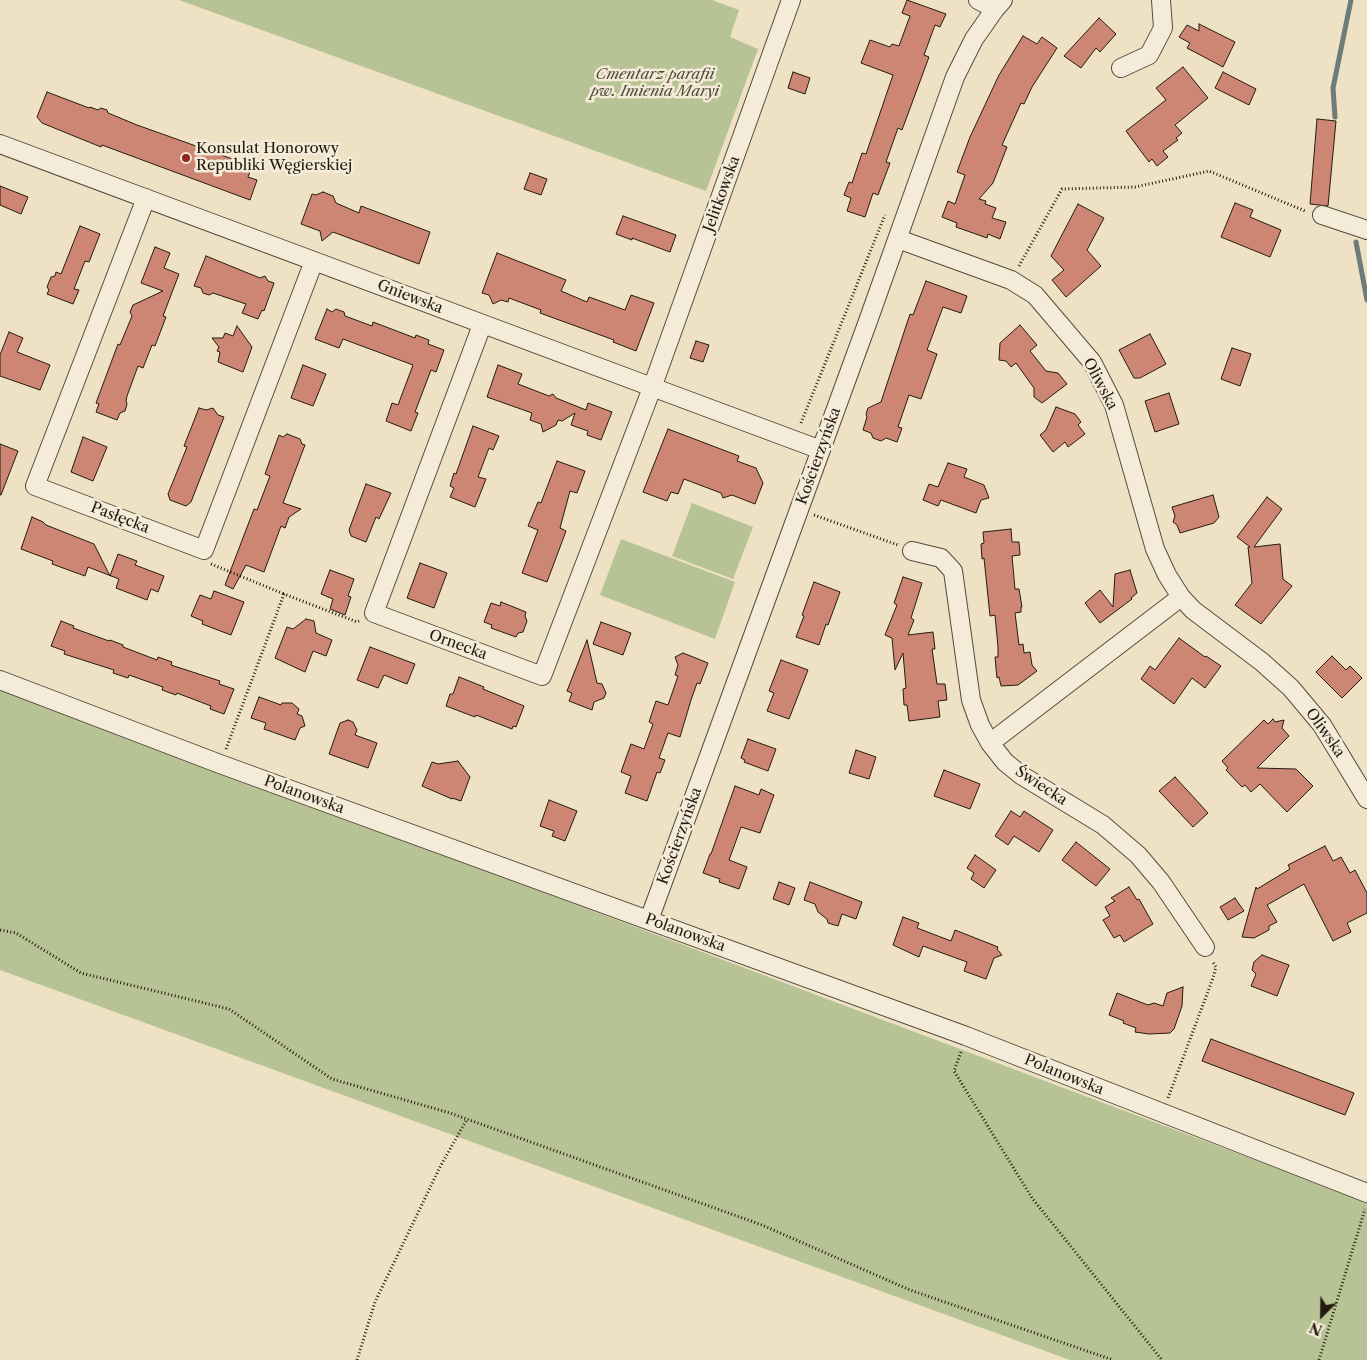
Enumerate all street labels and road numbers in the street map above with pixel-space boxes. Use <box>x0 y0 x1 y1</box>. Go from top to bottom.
street label: Jelitkowska <box>700 154 744 234</box>
street label: Gniewska <box>375 276 445 318</box>
street label: Oliwska <box>1079 355 1121 413</box>
street label: Kościerzyńska <box>793 405 845 507</box>
street label: Pasłęcka <box>88 499 152 537</box>
street label: Ornecka <box>426 626 490 664</box>
street label: Oliwska <box>1302 705 1348 761</box>
street label: Świecka <box>1012 763 1070 809</box>
street label: Polanowska <box>261 772 347 818</box>
street label: Kościerzyńska <box>654 785 706 887</box>
street label: Polanowska <box>642 910 728 956</box>
street label: Polanowska <box>1022 1051 1106 1099</box>

